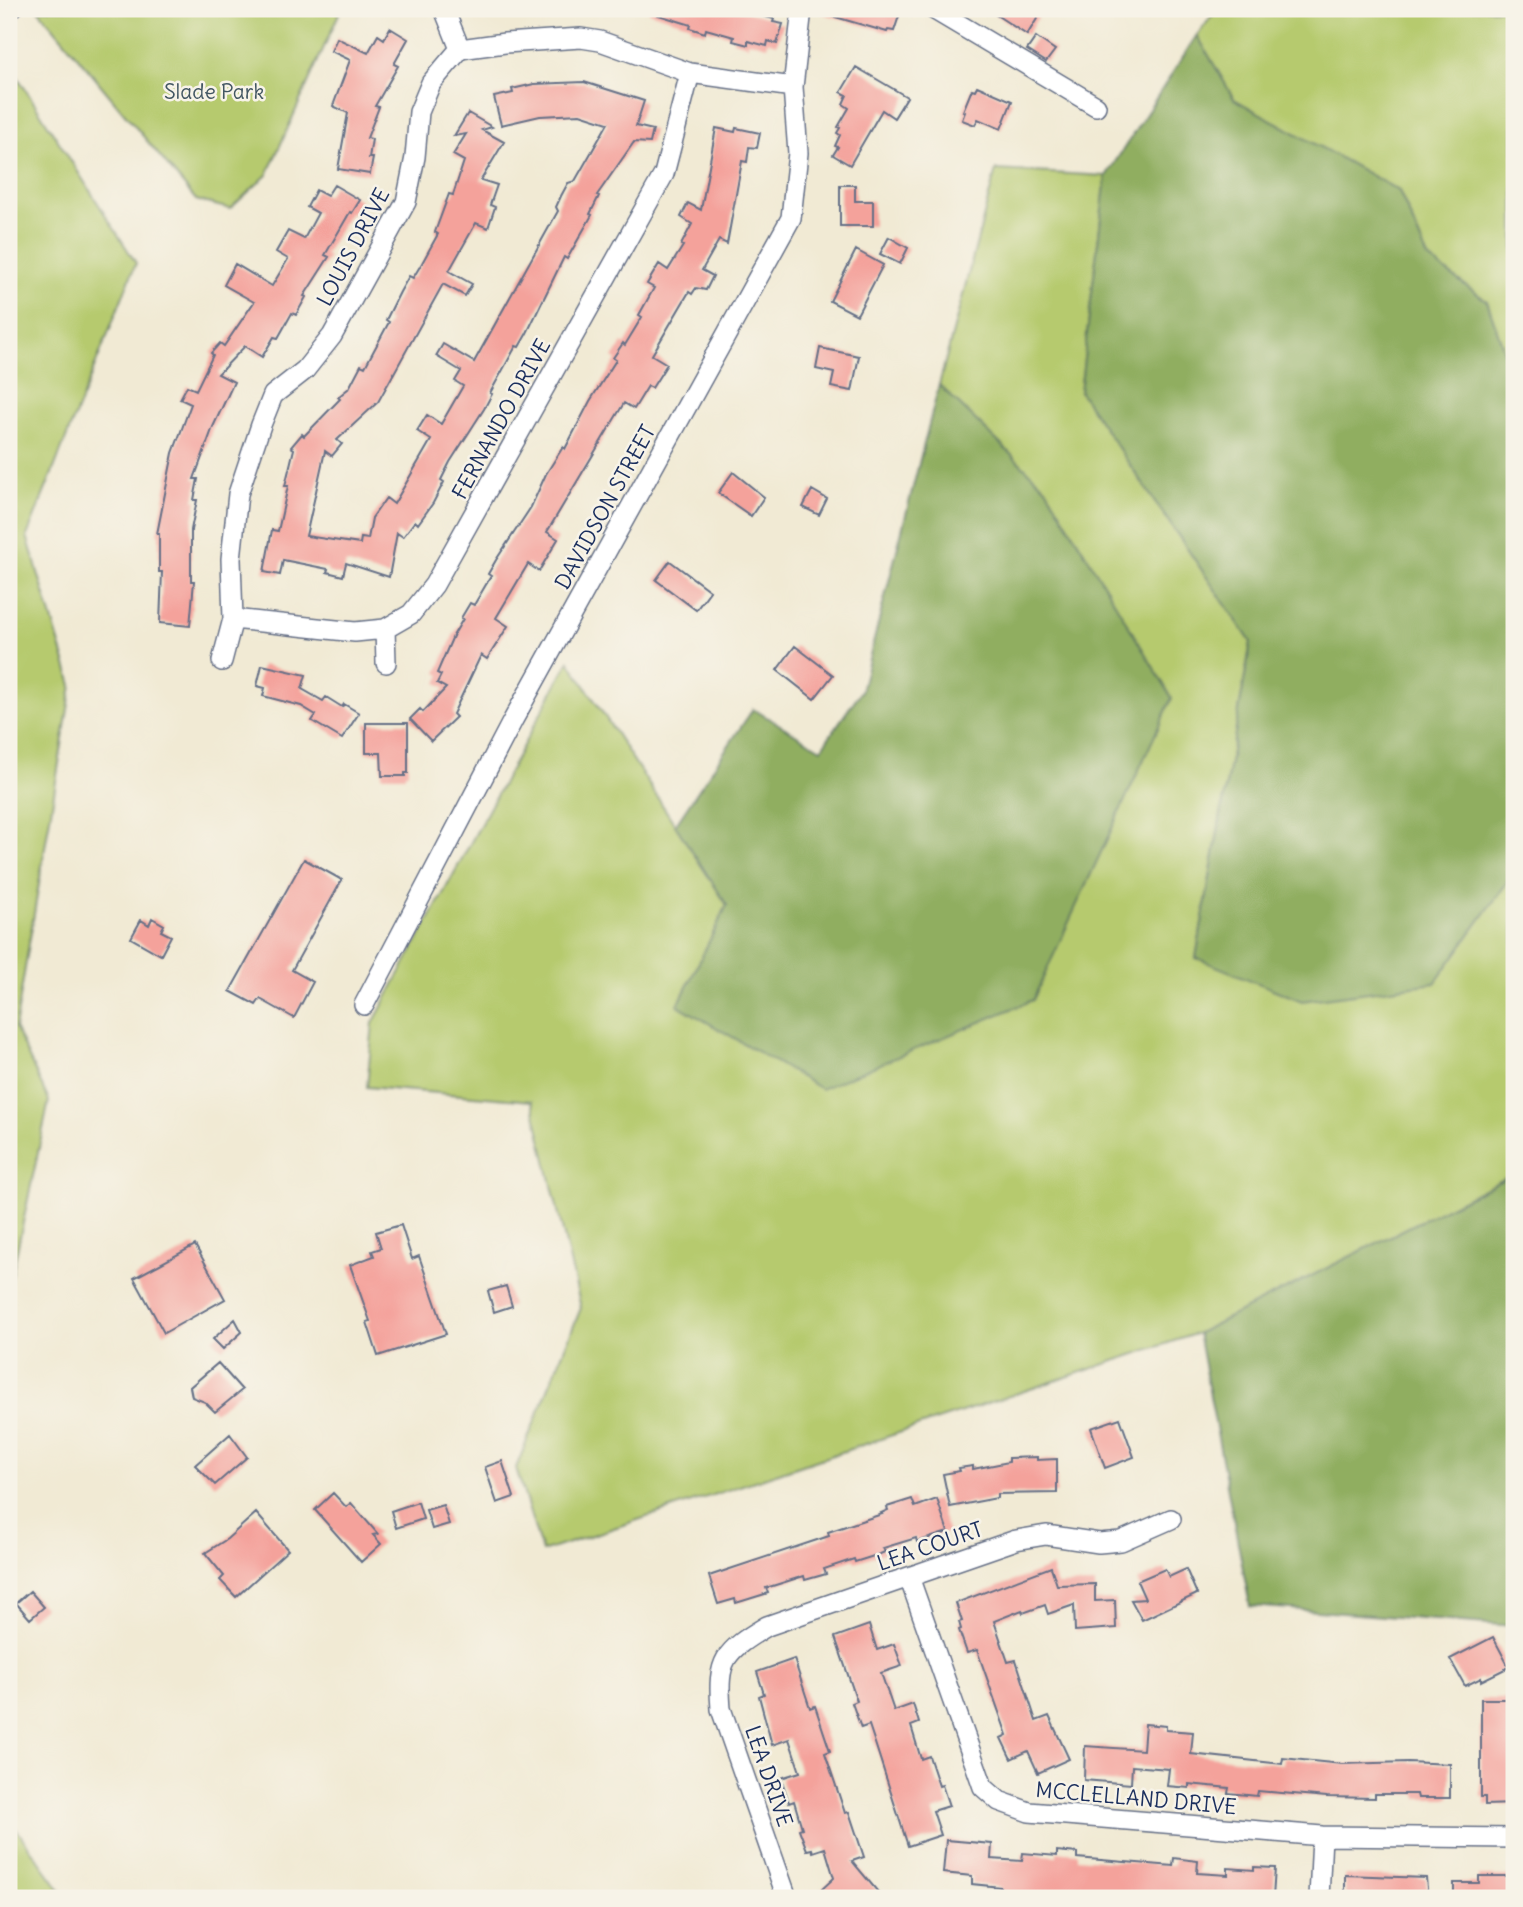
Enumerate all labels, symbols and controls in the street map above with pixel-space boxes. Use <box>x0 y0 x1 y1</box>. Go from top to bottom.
park label: Slade Park <box>164 78 264 105</box>
street label: LOUIS DRIVE <box>311 183 395 311</box>
street label: FERNANDO DRIVE <box>446 334 556 504</box>
street label: DAVIDSON STREET <box>549 420 661 594</box>
street label: LEA COURT <box>874 1515 986 1577</box>
street label: LEA DRIVE <box>739 1722 799 1830</box>
street label: MCCLELLAND DRIVE <box>1034 1776 1238 1820</box>

